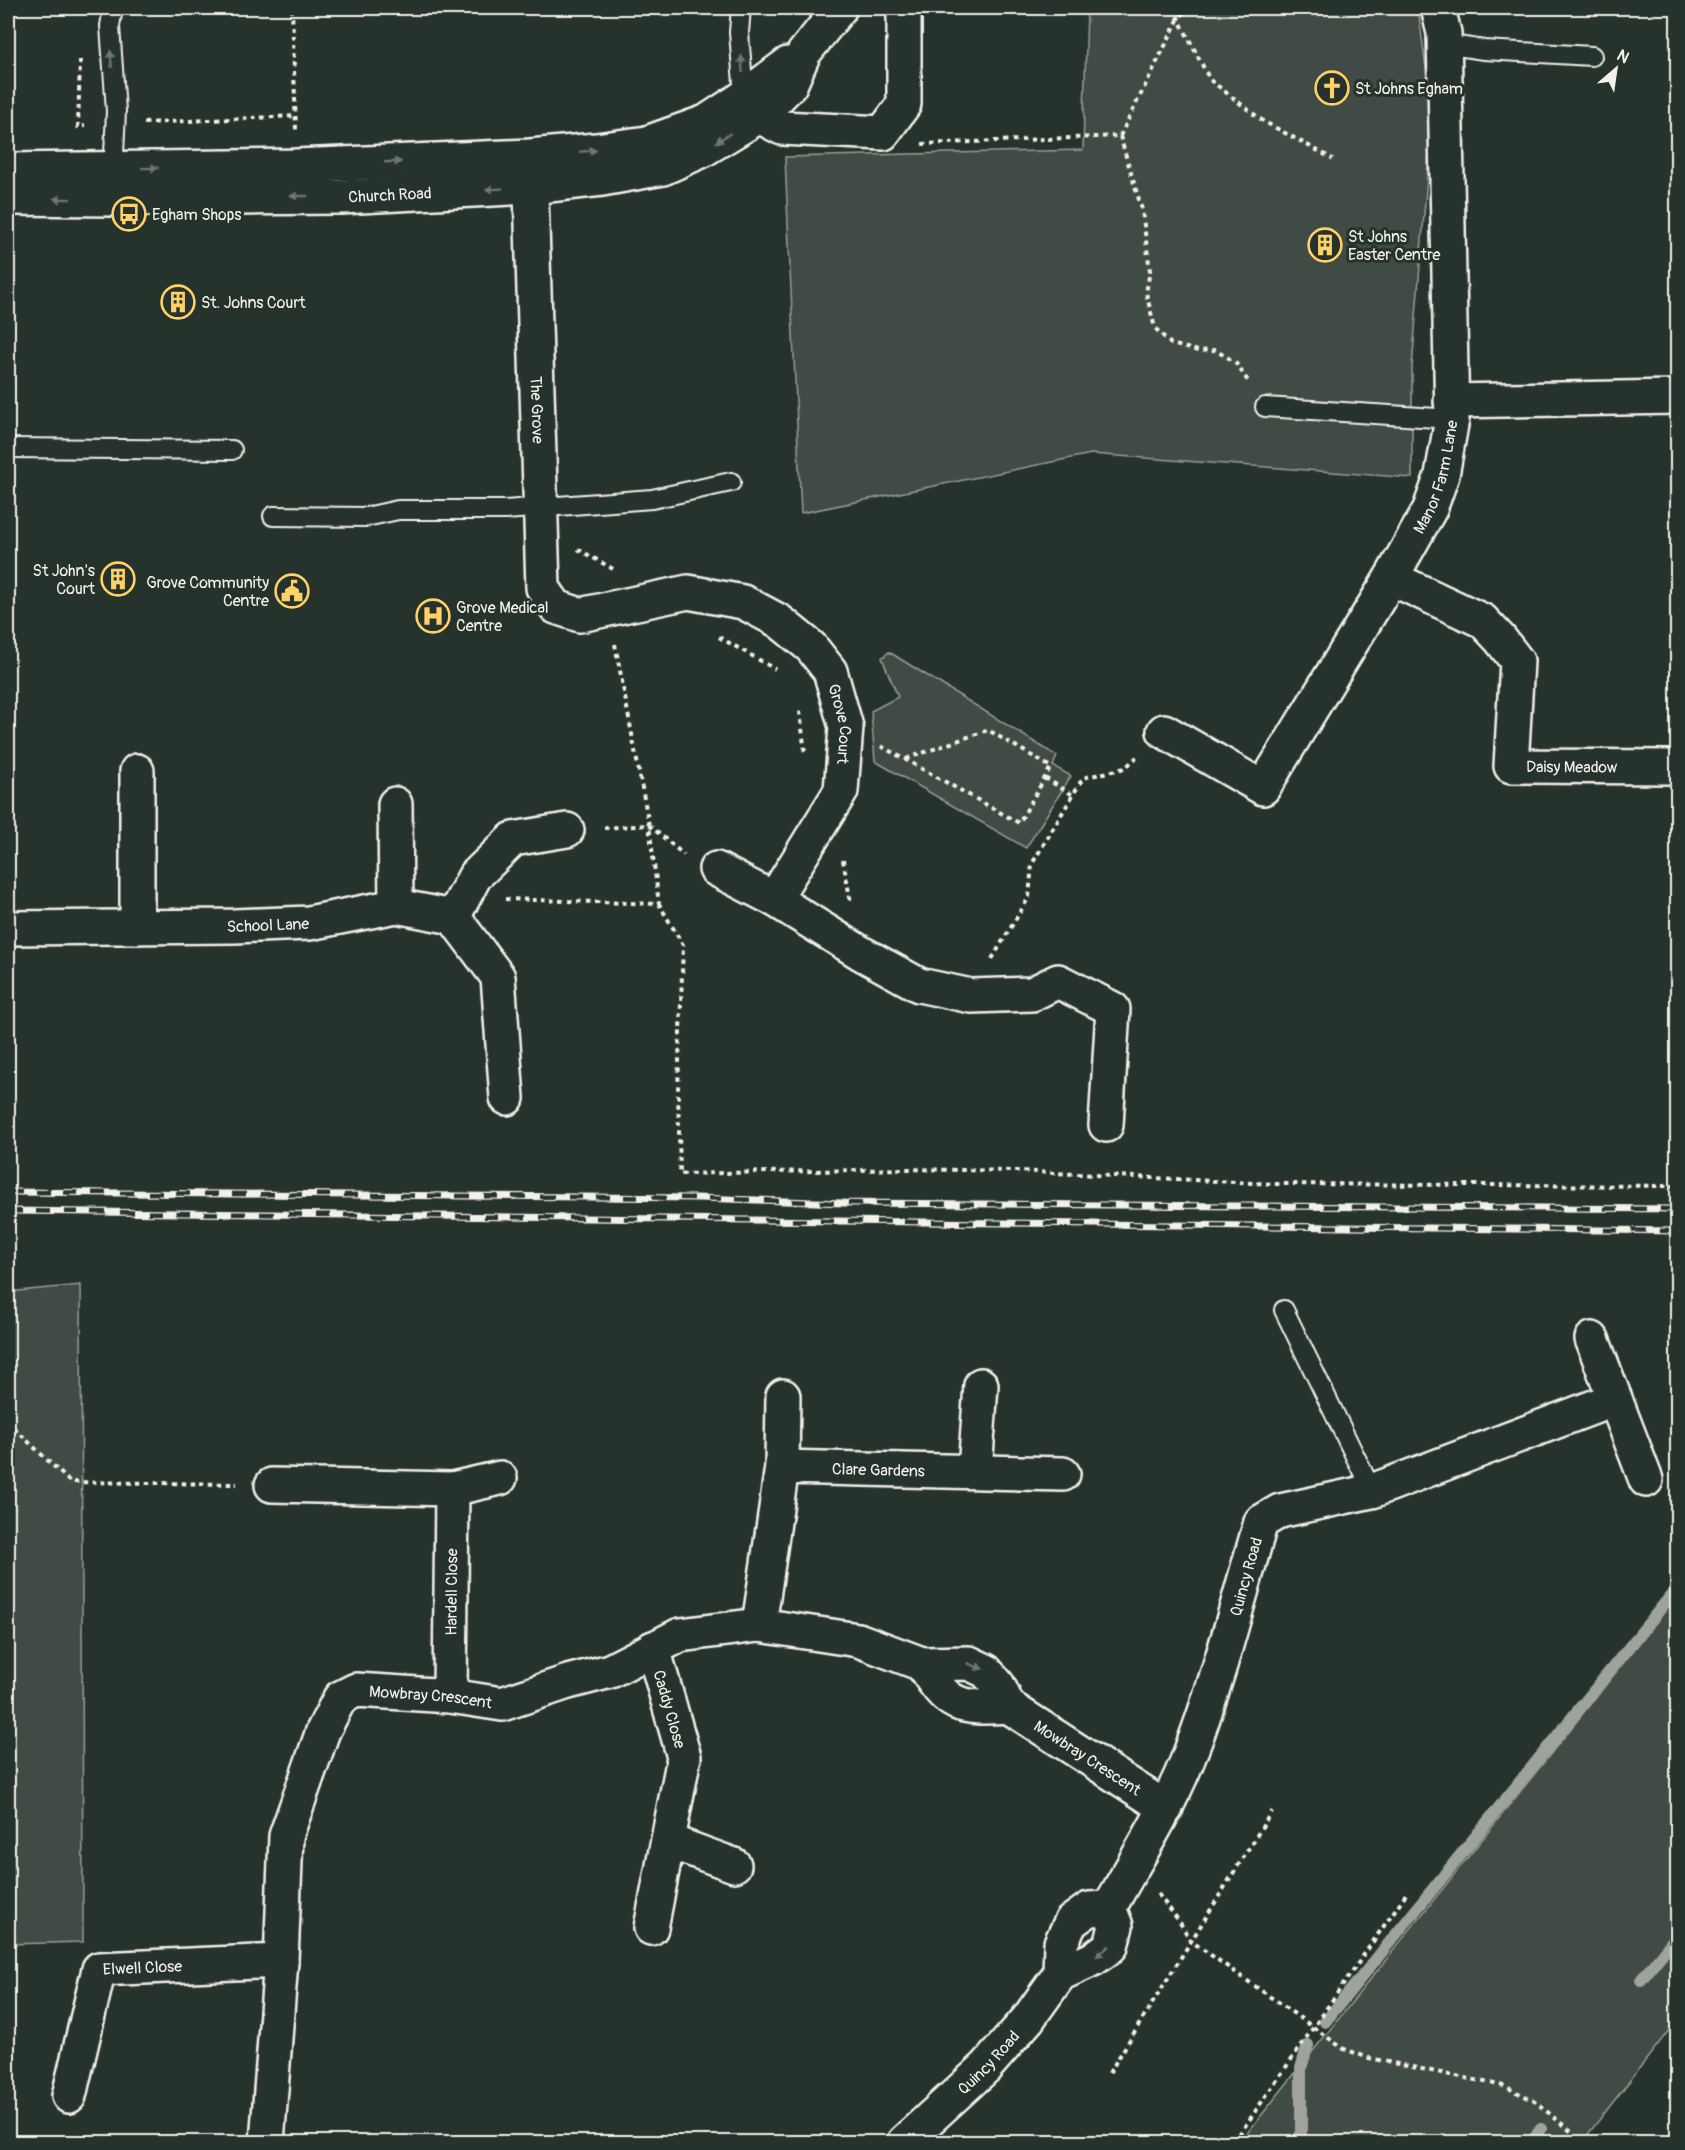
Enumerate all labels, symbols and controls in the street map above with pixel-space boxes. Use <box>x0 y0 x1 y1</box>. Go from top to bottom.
north arrow <box>1586 39 1646 99</box>
text: N <box>1613 45 1633 68</box>
one-way arrow <box>106 49 116 68</box>
one-way arrow <box>737 55 747 74</box>
church icon: St Johns Egham <box>1314 70 1350 106</box>
place label: St Johns Egham <box>1355 79 1463 99</box>
one-way arrow <box>714 133 731 144</box>
one-way arrow <box>579 146 598 156</box>
one-way arrow <box>384 157 403 166</box>
one-way arrow <box>140 164 159 173</box>
street label: Church Road <box>348 183 432 208</box>
one-way arrow <box>485 184 504 193</box>
one-way arrow <box>290 192 309 201</box>
one-way arrow <box>53 194 72 204</box>
bus stop icon: Egham Shops <box>111 196 147 232</box>
place label: Egham Shops <box>152 205 241 225</box>
building icon: St Johns Easter Centre <box>1307 227 1343 263</box>
place label: St Johns Easter Centre <box>1348 227 1441 265</box>
building icon: St. Johns Court <box>160 284 196 320</box>
place label: St. Johns Court <box>201 293 306 313</box>
street label: The Grove <box>526 376 548 444</box>
street label: Manor Farm Lane <box>1409 419 1463 538</box>
place label: St John's Court <box>33 561 96 599</box>
building icon: St John's Court <box>100 561 136 597</box>
place label: Grove Community Centre <box>146 573 269 611</box>
public building icon: Grove Community Centre <box>274 573 310 609</box>
hospital icon: Grove Medical Centre <box>415 598 451 634</box>
place label: Grove Medical Centre <box>456 598 549 636</box>
street label: Grove Court <box>823 682 855 765</box>
street label: Daisy Meadow <box>1526 757 1618 778</box>
street label: School Lane <box>227 914 310 937</box>
street label: Clare Gardens <box>832 1459 925 1482</box>
street label: Quincy Road <box>1226 1535 1267 1619</box>
street label: Hardell Close <box>442 1548 462 1636</box>
one-way arrow <box>967 1662 985 1672</box>
street label: Caddy Close <box>648 1668 690 1751</box>
street label: Mowbray Crescent <box>369 1682 494 1713</box>
street label: Mowbray Crescent <box>1030 1716 1145 1801</box>
one-way arrow <box>1095 1945 1111 1958</box>
street label: Elwell Close <box>102 1956 183 1980</box>
street label: Quincy Road <box>954 2027 1024 2099</box>

